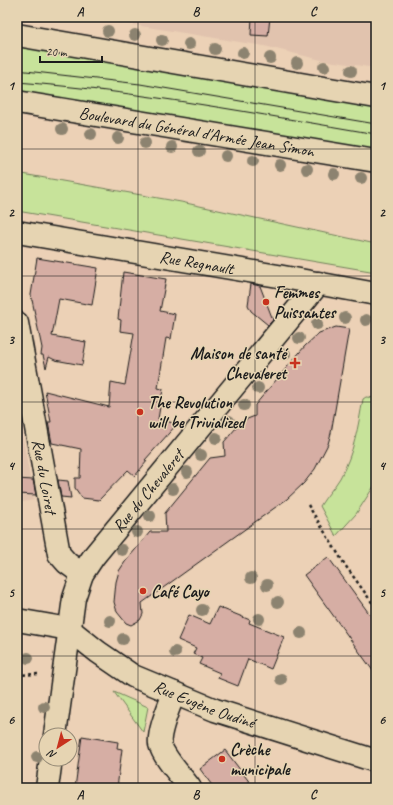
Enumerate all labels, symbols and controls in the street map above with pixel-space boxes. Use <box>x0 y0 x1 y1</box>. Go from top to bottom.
text: A <box>77 4 85 20</box>
text: B <box>193 4 201 20</box>
text: C <box>310 4 318 20</box>
scale bar <box>40 38 102 64</box>
text: 20 m <box>46 44 68 60</box>
text: 1 <box>8 78 16 94</box>
text: 1 <box>379 78 387 94</box>
street label: Boulevard du Général d'Armée Jean Simon <box>77 102 317 161</box>
text: 2 <box>8 205 15 221</box>
text: 2 <box>379 205 386 221</box>
street label: Rue Regnault <box>158 246 237 279</box>
place label: Femmes Puissantes <box>274 282 337 323</box>
marker: Femmes Puissantes <box>261 297 271 307</box>
text: 3 <box>8 332 15 348</box>
text: 3 <box>379 332 386 348</box>
place label: Maison de santé Chevaleret <box>190 343 288 384</box>
marker: Maison de santé Chevaleret <box>289 357 301 369</box>
place label: The Revolution will be Trivialized <box>148 392 248 433</box>
marker: The Revolution will be Trivialized <box>135 407 145 417</box>
street label: Rue du Loiret <box>28 437 62 518</box>
street label: Rue du Chevaleret <box>108 443 190 536</box>
text: 4 <box>8 458 16 474</box>
text: 4 <box>379 458 387 474</box>
place label: Café Cayo <box>151 581 211 602</box>
text: 5 <box>8 585 15 601</box>
text: 5 <box>379 585 386 601</box>
marker: Café Cayo <box>138 586 148 596</box>
street label: Rue Eugène Oudiné <box>151 675 260 733</box>
text: 6 <box>8 712 15 728</box>
text: 6 <box>379 712 386 728</box>
north arrow <box>38 727 78 767</box>
place label: Crèche municipale <box>230 739 291 780</box>
text: N <box>43 746 59 763</box>
marker: Crèche municipale <box>217 754 227 764</box>
text: A <box>77 787 85 803</box>
text: B <box>193 787 201 803</box>
text: C <box>310 787 318 803</box>

